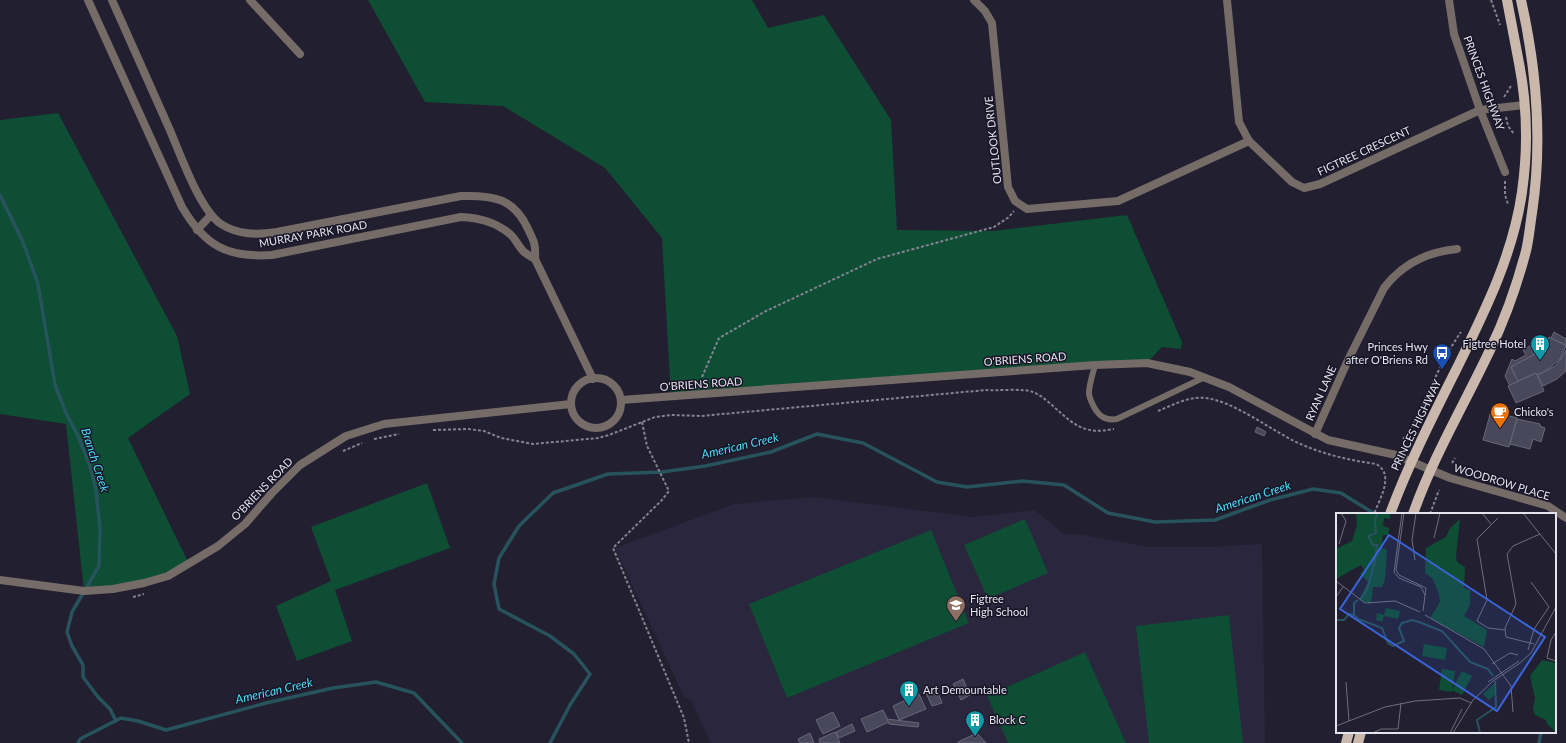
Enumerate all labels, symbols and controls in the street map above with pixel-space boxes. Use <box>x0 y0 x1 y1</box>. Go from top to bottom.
street label: PRINCES HIGHWAY <box>1461 34 1508 132</box>
street label: OUTLOOK DRIVE <box>981 95 1004 185</box>
street label: FIGTREE CRESCENT <box>1315 123 1413 178</box>
street label: MURRAY PARK ROAD <box>258 218 368 249</box>
building icon: Figtree Hotel <box>1529 333 1551 361</box>
place label: Figtree Hotel <box>1463 337 1526 350</box>
place label: Princes Hwy after O'Briens Rd <box>1346 340 1428 366</box>
bus stop icon: Princes Hwy after O'Briens Rd <box>1431 342 1453 370</box>
street label: O'BRIENS ROAD <box>983 349 1067 368</box>
street label: RYAN LANE <box>1303 363 1339 422</box>
street label: O'BRIENS ROAD <box>659 374 743 393</box>
street label: PRINCES HIGHWAY <box>1388 377 1443 472</box>
cafe icon: Chicko's <box>1489 401 1511 429</box>
place label: Chicko's <box>1514 405 1554 418</box>
water label: Branch Creek <box>78 426 113 494</box>
water label: American Creek <box>699 429 780 462</box>
street label: O'BRIENS ROAD <box>228 454 295 523</box>
street label: WOODROW PLACE <box>1452 461 1552 502</box>
water label: American Creek <box>1212 477 1293 516</box>
inset map <box>1336 513 1556 733</box>
place label: Figtree High School <box>970 592 1028 618</box>
school or university icon: Figtree High School <box>945 594 967 622</box>
water label: American Creek <box>233 674 314 707</box>
building icon: Art Demountable <box>898 679 920 707</box>
place label: Art Demountable <box>923 683 1007 696</box>
building icon: Block C <box>964 709 986 737</box>
place label: Block C <box>989 713 1026 726</box>

